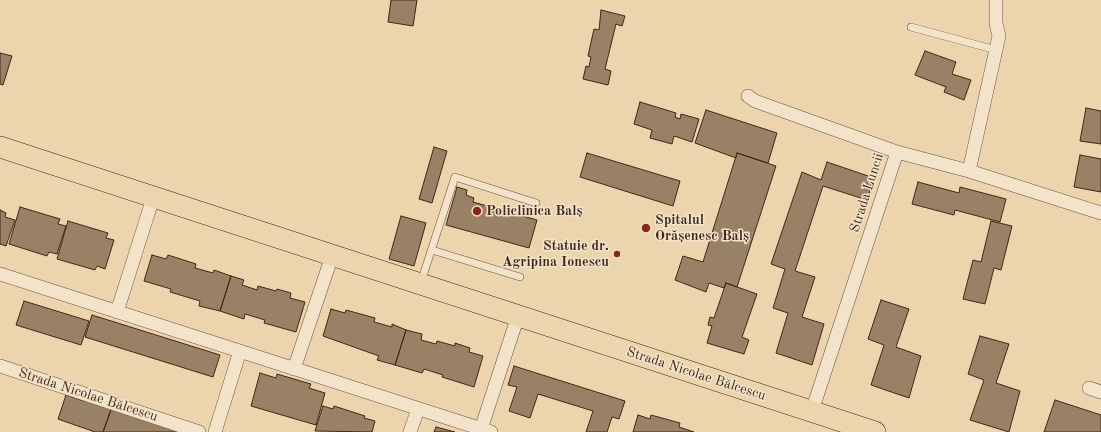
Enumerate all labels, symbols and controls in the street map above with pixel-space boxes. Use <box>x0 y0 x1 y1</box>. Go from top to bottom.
street label: Strada Luncii <box>846 151 888 235</box>
place label: Policlinica Balș <box>486 203 583 219</box>
marker: Policlinica Balș <box>471 205 483 217</box>
place label: Spitalul Orășenesc Balș <box>655 212 749 244</box>
marker: Spitalul Orășenesc Balș <box>640 222 652 234</box>
place label: Statuie dr. Agripina Ionescu <box>502 238 609 270</box>
marker: Statuie dr. Agripina Ionescu <box>612 249 622 259</box>
street label: Strada Nicolae Bălcescu <box>624 344 768 404</box>
street label: Strada Nicolae Bălcescu <box>16 365 160 425</box>

